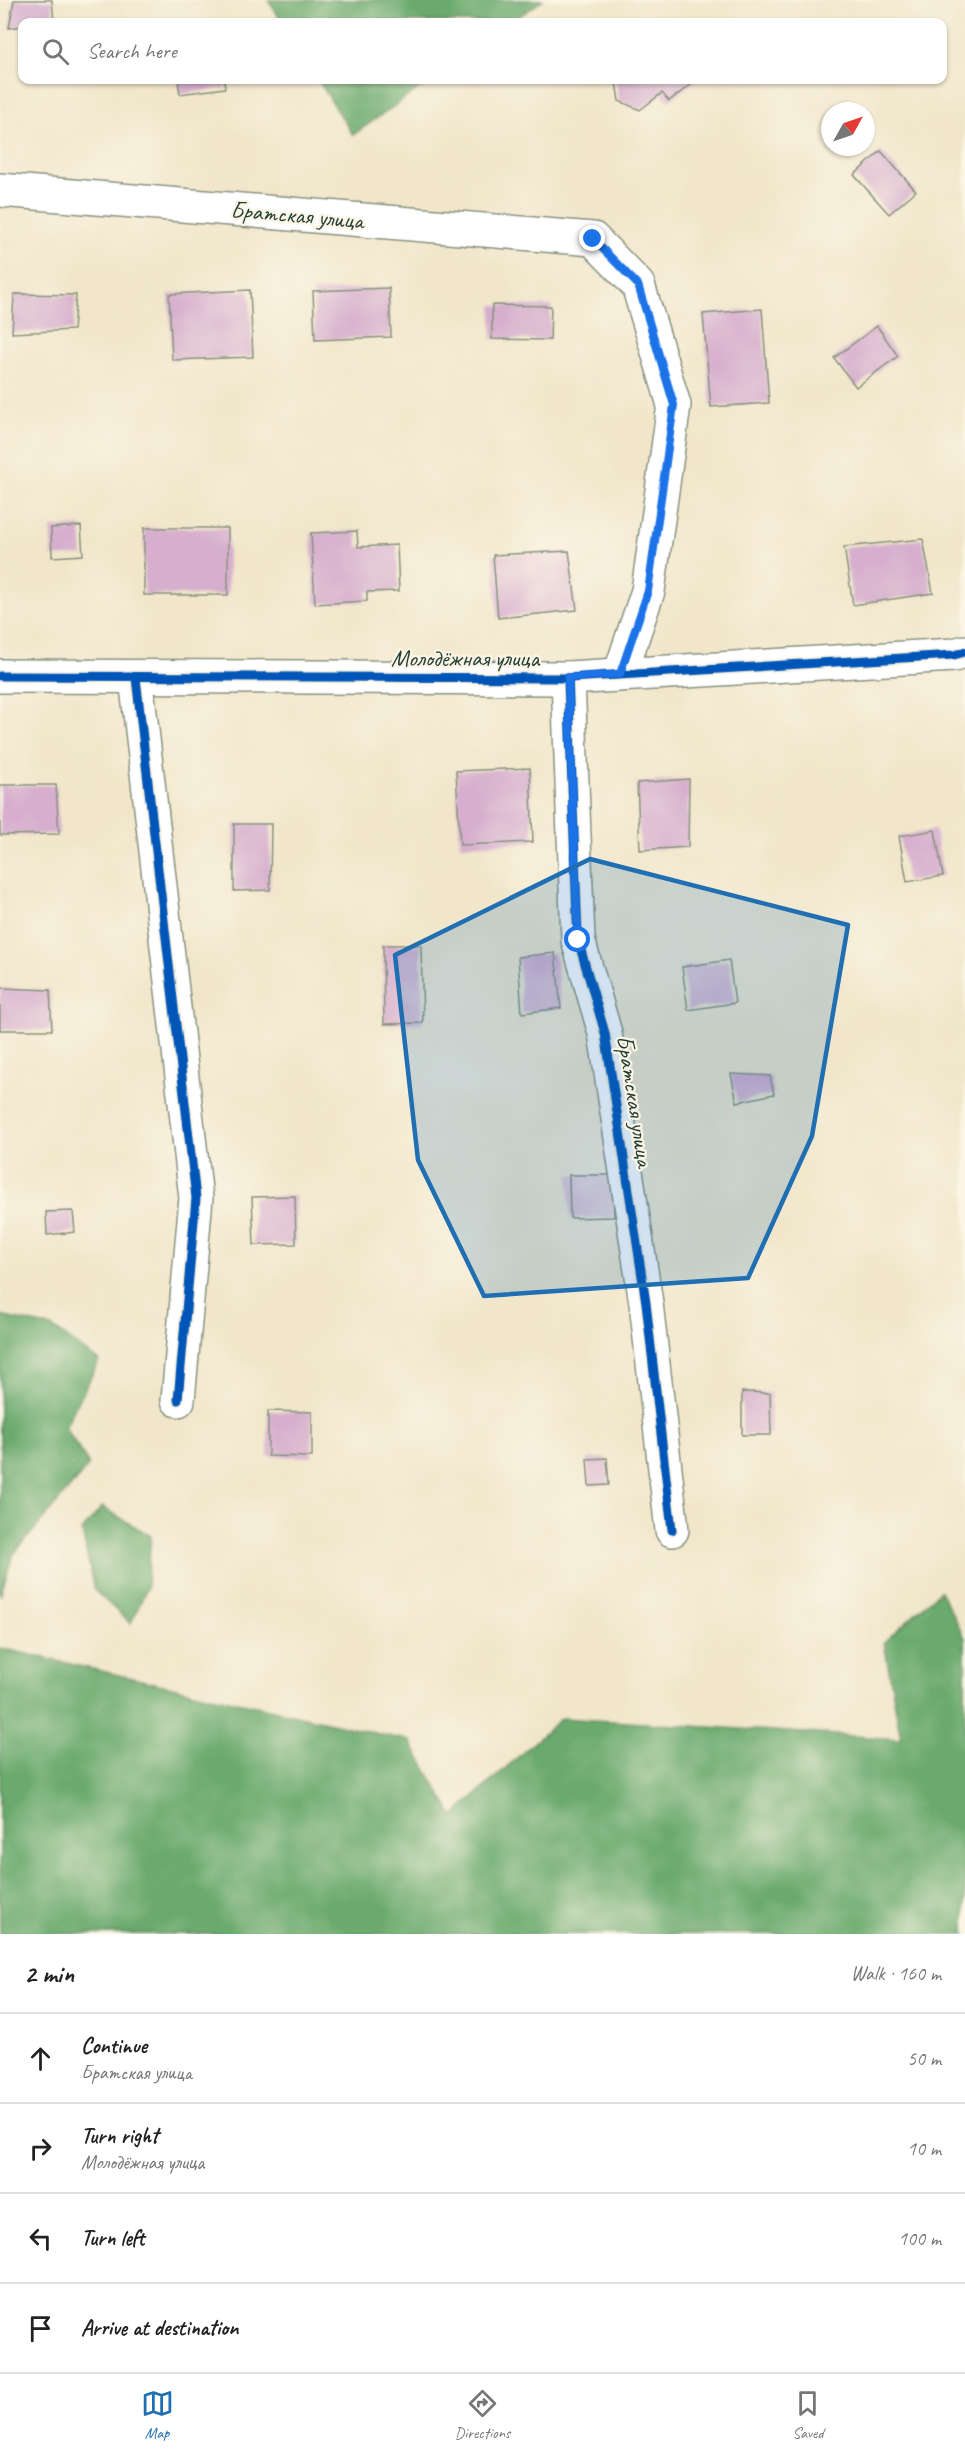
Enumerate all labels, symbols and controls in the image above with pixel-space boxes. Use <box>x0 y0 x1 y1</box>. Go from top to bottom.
search box <box>18 18 947 84</box>
icon: search <box>39 35 72 68</box>
text: Search here <box>87 37 177 65</box>
north arrow <box>821 102 875 156</box>
street label: Братская улица <box>229 194 367 236</box>
route end <box>579 225 605 251</box>
street label: Молодёжная улица <box>391 643 540 673</box>
route start <box>564 926 590 952</box>
street label: Братская улица <box>610 1033 661 1171</box>
text: 2 min <box>24 1957 74 1990</box>
text: Walk · 160 m <box>851 1961 941 1986</box>
text: Continue <box>81 2032 147 2060</box>
icon: ahead <box>24 2042 57 2075</box>
text: 50 m <box>907 2046 941 2071</box>
text: Братская улица <box>81 2060 192 2085</box>
text: Turn right <box>81 2122 158 2150</box>
icon: right <box>24 2132 57 2165</box>
text: 10 m <box>907 2136 941 2161</box>
text: Молодёжная улица <box>81 2150 204 2175</box>
icon: left <box>24 2222 57 2255</box>
text: Turn left <box>81 2224 145 2252</box>
text: 100 m <box>898 2226 941 2251</box>
icon: arrive <box>24 2312 57 2345</box>
text: Arrive at destination <box>81 2314 238 2342</box>
tab: Map <box>141 2387 174 2443</box>
tab: Directions <box>455 2387 510 2443</box>
tab: Saved <box>791 2387 824 2443</box>

